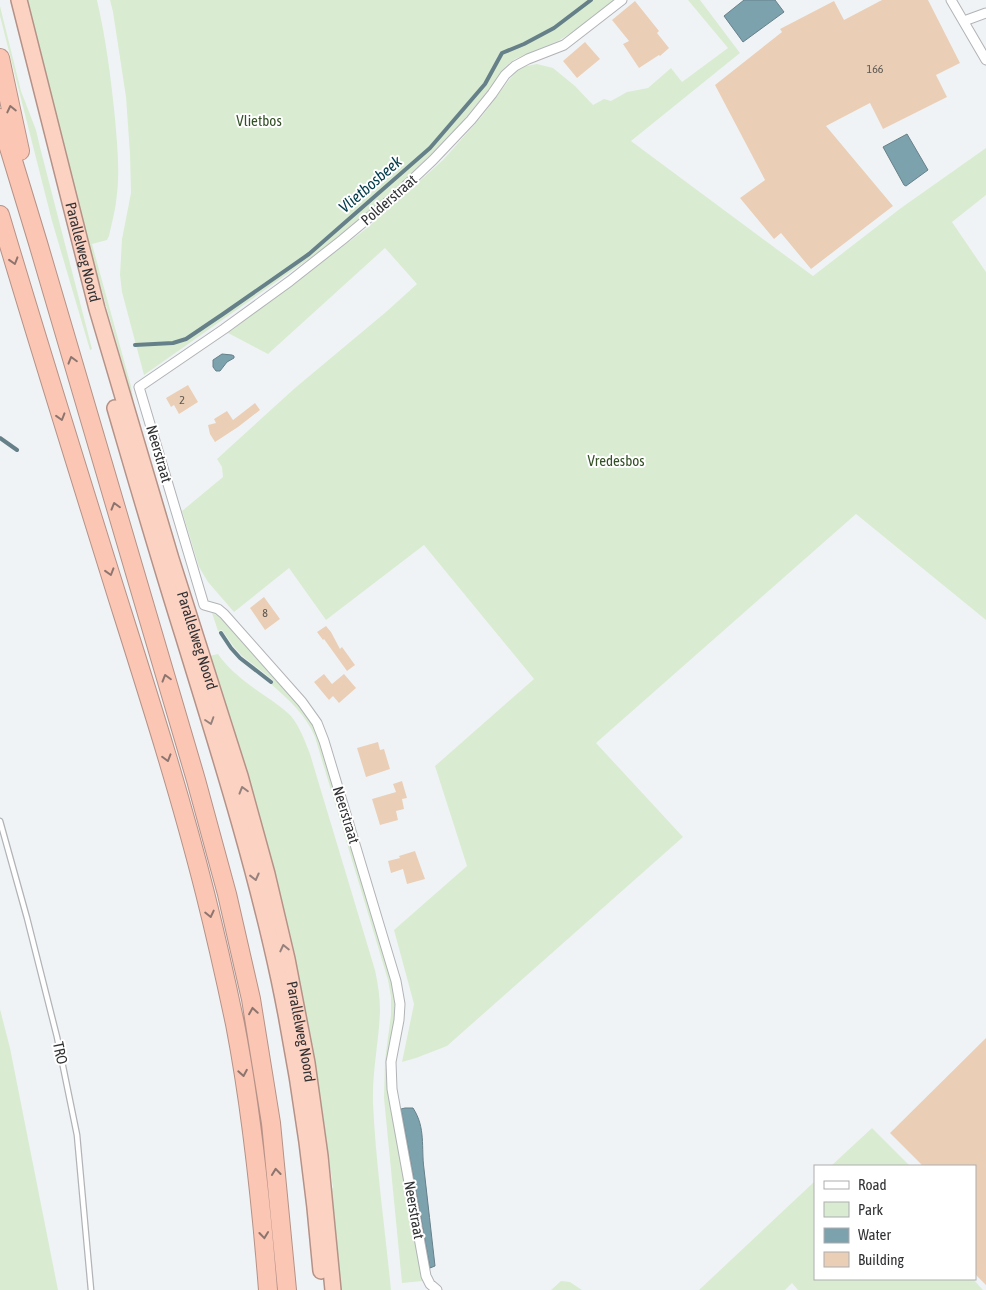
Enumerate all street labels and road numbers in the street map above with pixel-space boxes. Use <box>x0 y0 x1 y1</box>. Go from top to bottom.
street label: Polderstraat <box>357 171 420 228</box>
street label: Parallelweg Noord <box>62 200 104 304</box>
street label: Neerstraat <box>143 423 176 484</box>
street label: Parallelweg Noord <box>174 589 221 692</box>
street label: Neerstraat <box>330 784 363 845</box>
street label: Parallelweg Noord <box>283 980 319 1083</box>
street label: TRO <box>50 1040 71 1066</box>
street label: Neerstraat <box>401 1179 428 1240</box>

